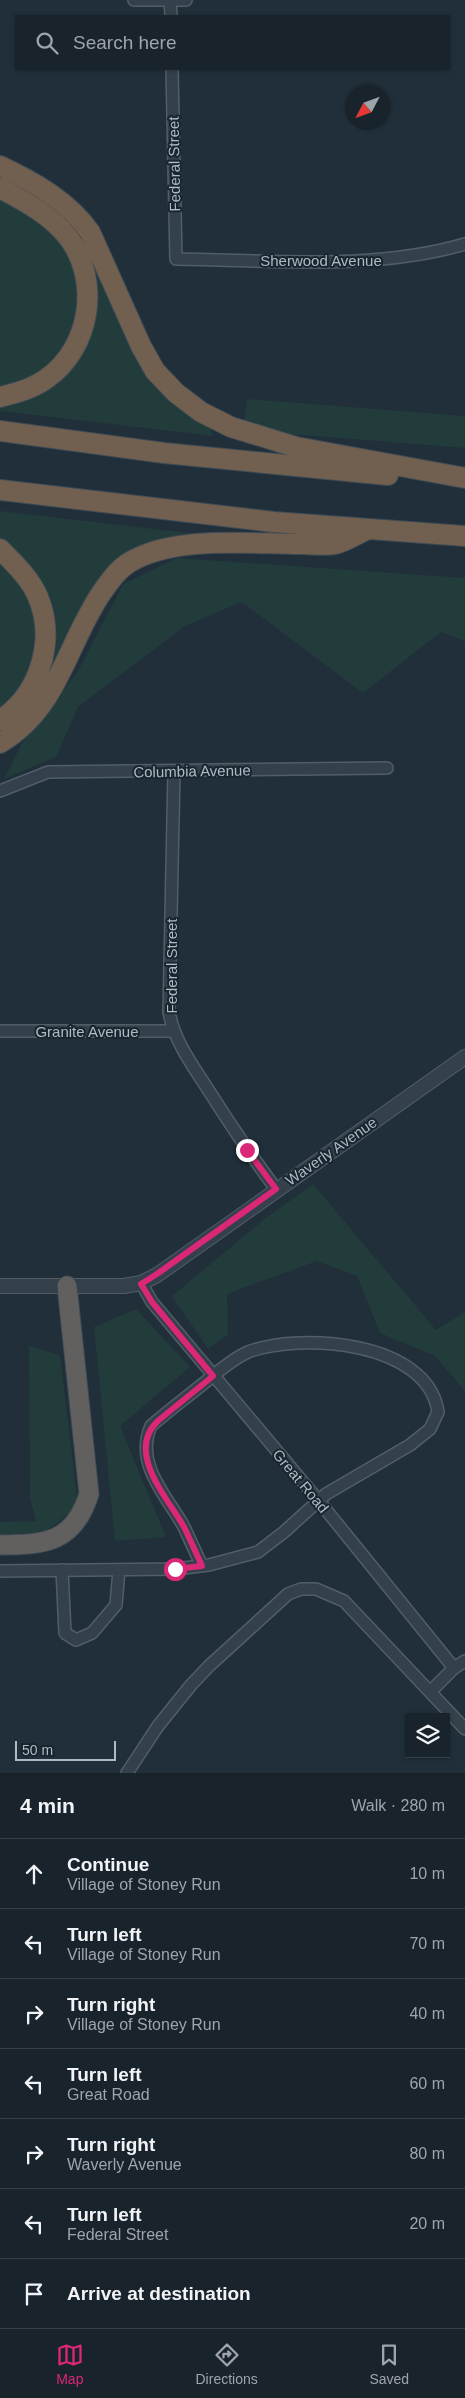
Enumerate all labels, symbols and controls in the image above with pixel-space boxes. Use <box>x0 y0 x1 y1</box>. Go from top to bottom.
search box <box>15 15 450 70</box>
icon: search <box>33 29 61 57</box>
text: Search here <box>73 32 177 53</box>
north arrow <box>345 85 390 130</box>
street label: Federal Street <box>165 116 183 212</box>
street label: Sherwood Avenue <box>260 252 382 269</box>
street label: Columbia Avenue <box>133 761 251 781</box>
street label: Federal Street <box>163 918 180 1014</box>
street label: Granite Avenue <box>35 1023 139 1040</box>
street label: Waverly Avenue <box>282 1113 380 1189</box>
route end <box>236 1139 259 1162</box>
street label: Great Road <box>270 1446 332 1516</box>
route start <box>164 1558 187 1581</box>
map controls <box>405 1713 450 1758</box>
button: layers <box>405 1713 450 1758</box>
scale bar <box>15 1738 116 1761</box>
text: 50 m <box>22 1742 53 1758</box>
text: 4 min <box>20 1794 75 1817</box>
text: Walk · 280 m <box>351 1797 445 1814</box>
text: Continue <box>67 1854 149 1875</box>
icon: ahead <box>20 1860 48 1888</box>
text: 10 m <box>409 1865 445 1882</box>
text: Village of Stoney Run <box>67 1876 221 1893</box>
text: Turn left <box>67 1924 142 1945</box>
icon: left <box>20 1930 48 1958</box>
text: 70 m <box>409 1935 445 1952</box>
text: Village of Stoney Run <box>67 1946 221 1963</box>
text: Turn right <box>67 1994 155 2015</box>
icon: right <box>20 2000 48 2028</box>
text: 40 m <box>409 2005 445 2022</box>
text: Village of Stoney Run <box>67 2016 221 2033</box>
text: Turn left <box>67 2064 142 2085</box>
icon: left <box>20 2070 48 2098</box>
text: 60 m <box>409 2075 445 2092</box>
text: Great Road <box>67 2086 150 2103</box>
text: Turn right <box>67 2134 155 2155</box>
icon: right <box>20 2140 48 2168</box>
text: 80 m <box>409 2145 445 2162</box>
text: Waverly Avenue <box>67 2156 182 2173</box>
text: Turn left <box>67 2204 142 2225</box>
icon: left <box>20 2210 48 2238</box>
text: 20 m <box>409 2215 445 2232</box>
text: Federal Street <box>67 2226 168 2243</box>
icon: arrive <box>20 2280 48 2308</box>
text: Arrive at destination <box>67 2283 251 2304</box>
tab: Map <box>56 2341 84 2387</box>
tab: Directions <box>196 2341 258 2387</box>
tab: Saved <box>369 2341 409 2387</box>

